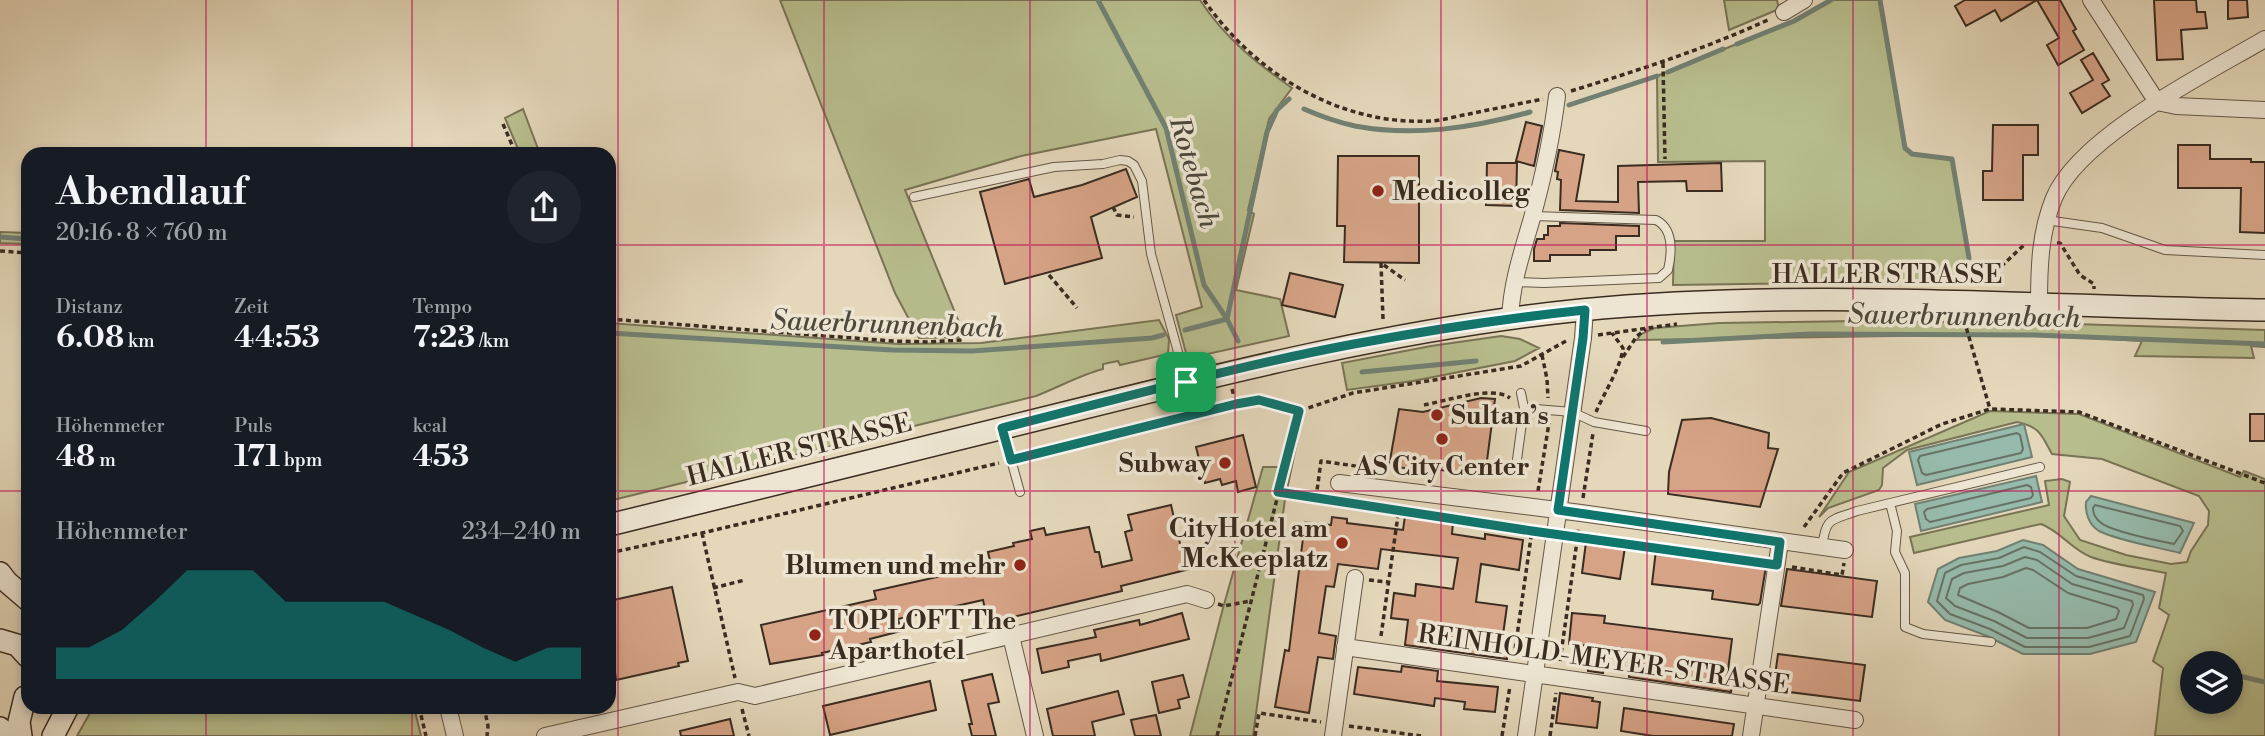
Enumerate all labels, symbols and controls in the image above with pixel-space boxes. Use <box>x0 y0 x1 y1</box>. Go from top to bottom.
water label: Rotebach <box>1161 112 1226 233</box>
text: Abendlauf <box>56 169 246 216</box>
button: share <box>507 170 581 244</box>
place label: Medicolleg <box>1392 176 1531 208</box>
marker: Medicolleg <box>1370 183 1386 199</box>
text: 20:16 · 8 × 760 m <box>56 219 228 247</box>
street label: HALLER STRASSE <box>1772 259 2002 291</box>
text: Distanz <box>56 295 123 319</box>
text: Zeit <box>234 295 269 319</box>
text: Tempo <box>413 295 472 319</box>
water label: Sauerbrunnenbach <box>1847 297 2081 336</box>
water label: Sauerbrunnenbach <box>770 303 1004 346</box>
text: 6.08 <box>56 319 124 357</box>
text: 44:53 <box>234 319 320 357</box>
text: 7:23 <box>413 319 475 357</box>
text: km <box>124 329 155 353</box>
text: /km <box>475 329 509 353</box>
pin <box>1156 352 1216 412</box>
icon: arrive <box>1167 363 1205 401</box>
place label: Sultan’s <box>1451 400 1549 432</box>
street label: HALLER STRASSE <box>683 407 915 493</box>
marker: Sultan’s <box>1429 407 1445 423</box>
text: Höhenmeter <box>56 414 165 438</box>
text: Puls <box>234 414 272 438</box>
text: kcal <box>413 414 447 438</box>
marker: AS City Center <box>1434 431 1450 447</box>
text: 48 <box>56 438 95 476</box>
text: 171 <box>234 438 280 476</box>
text: 453 <box>413 438 469 476</box>
text: m <box>95 448 116 472</box>
text: bpm <box>280 448 322 472</box>
place label: Subway <box>1119 448 1212 480</box>
place label: AS City Center <box>1353 451 1530 483</box>
marker: Subway <box>1217 455 1233 471</box>
place label: CityHotel am McKeeplatz <box>1169 513 1328 575</box>
text: Höhenmeter <box>56 518 188 546</box>
text: 234–240 m <box>462 518 581 546</box>
marker: CityHotel am McKeeplatz <box>1334 535 1350 551</box>
place label: Blumen und mehr <box>785 550 1006 582</box>
marker: Blumen und mehr <box>1012 557 1028 573</box>
place label: TOPLOFT The Aparthotel <box>828 605 1016 667</box>
street label: REINHOLD-MEYER-STRASSE <box>1416 618 1792 702</box>
marker: TOPLOFT The Aparthotel <box>807 627 823 643</box>
map controls <box>2180 651 2243 714</box>
button: layers <box>2180 651 2243 714</box>

